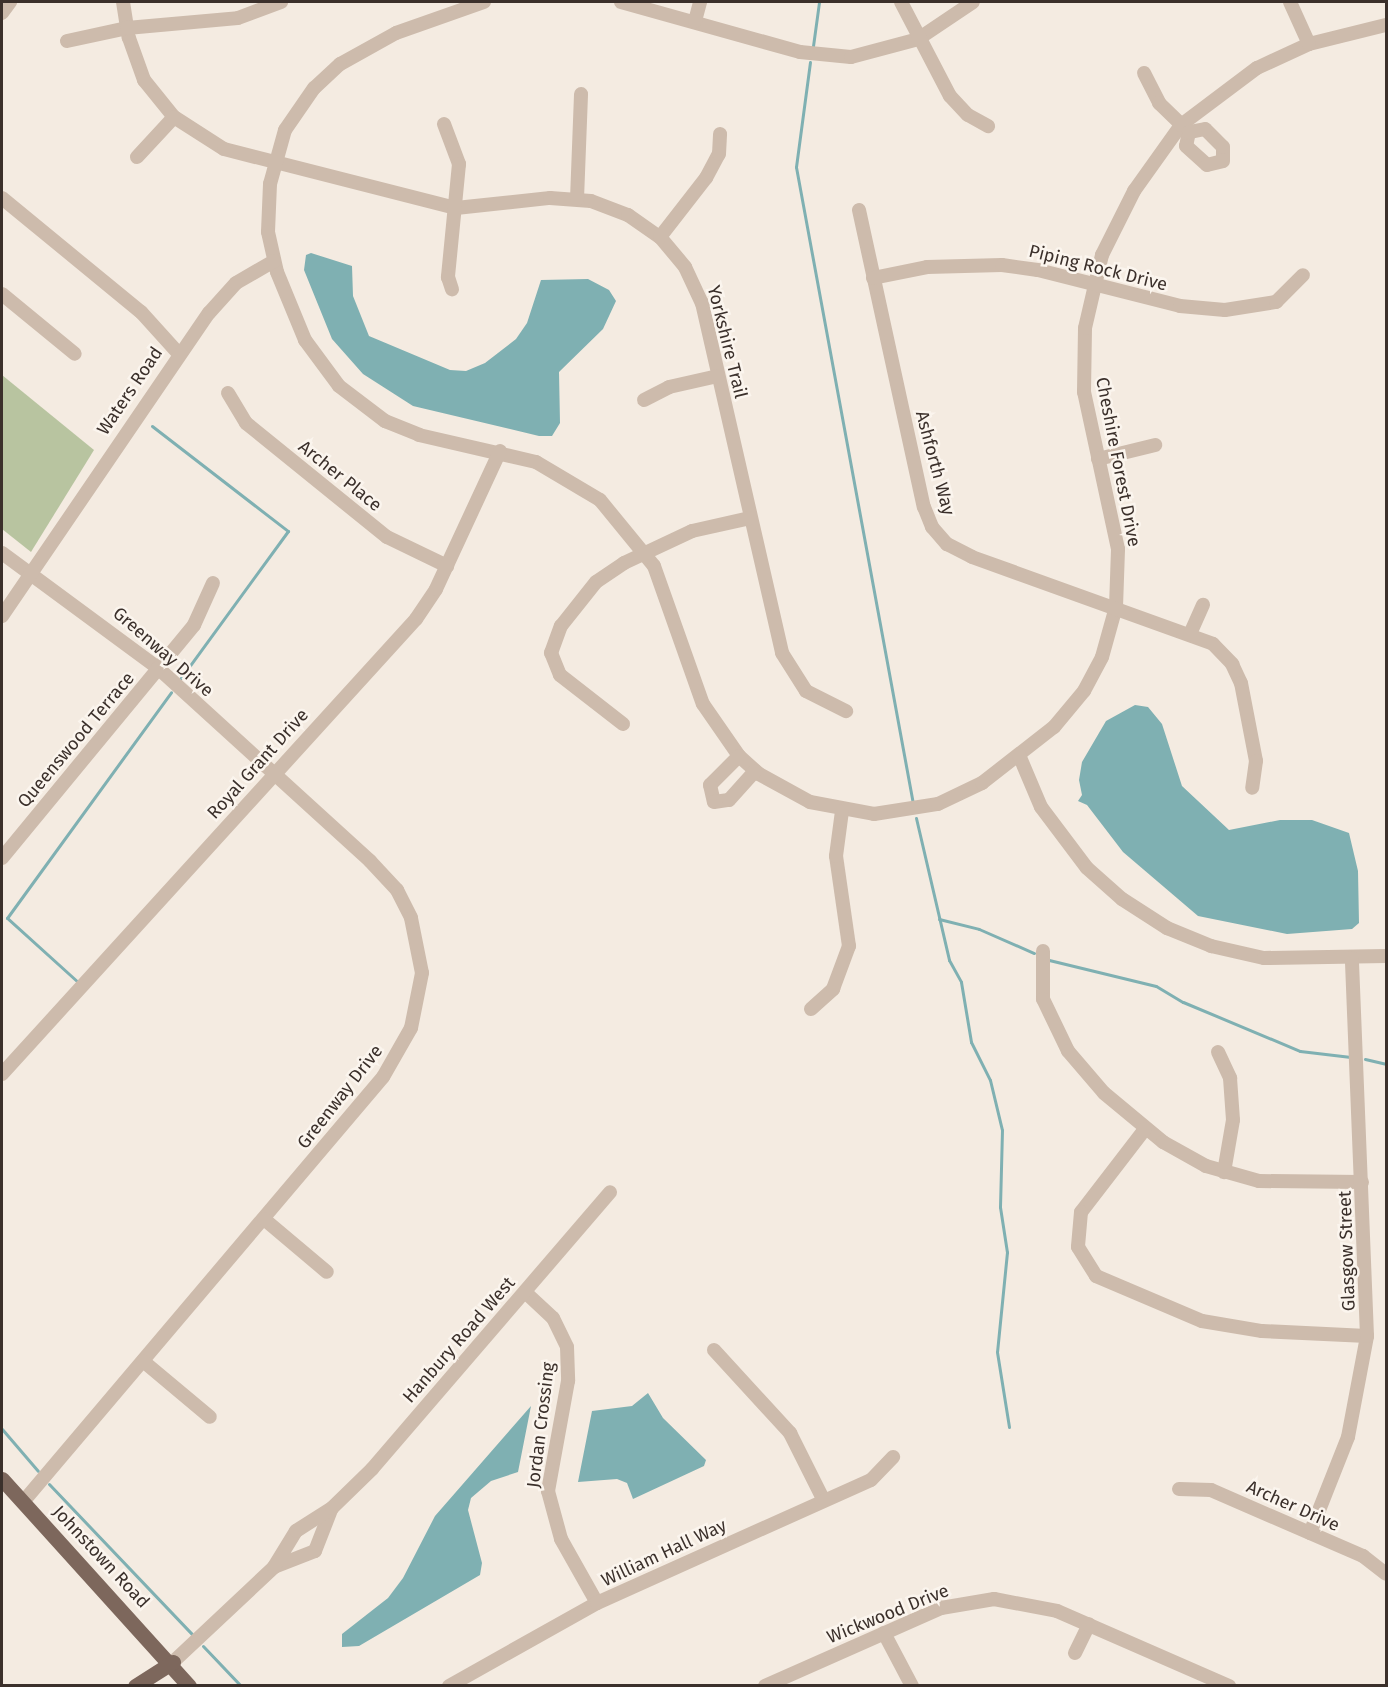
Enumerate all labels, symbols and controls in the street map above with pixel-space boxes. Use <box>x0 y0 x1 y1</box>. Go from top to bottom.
street label: Piping Rock Drive <box>1027 240 1169 296</box>
street label: Yorkshire Trail <box>703 283 751 401</box>
street label: Waters Road <box>93 343 167 439</box>
street label: Cheshire Forest Drive <box>1091 375 1145 549</box>
street label: Ashforth Way <box>911 408 959 518</box>
street label: Archer Place <box>294 436 386 516</box>
street label: Greenway Drive <box>108 603 218 701</box>
street label: Queenswood Terrace <box>13 668 139 812</box>
street label: Royal Grant Drive <box>203 704 313 824</box>
street label: Greenway Drive <box>293 1041 387 1153</box>
street label: Glasgow Street <box>1334 1190 1360 1312</box>
street label: Hanbury Road West <box>398 1273 520 1407</box>
street label: Jordan Crossing <box>523 1361 559 1489</box>
street label: Archer Drive <box>1243 1476 1343 1536</box>
street label: Johnstown Road <box>48 1501 154 1613</box>
street label: William Hall Way <box>598 1515 730 1591</box>
street label: Wickwood Drive <box>824 1580 952 1648</box>

